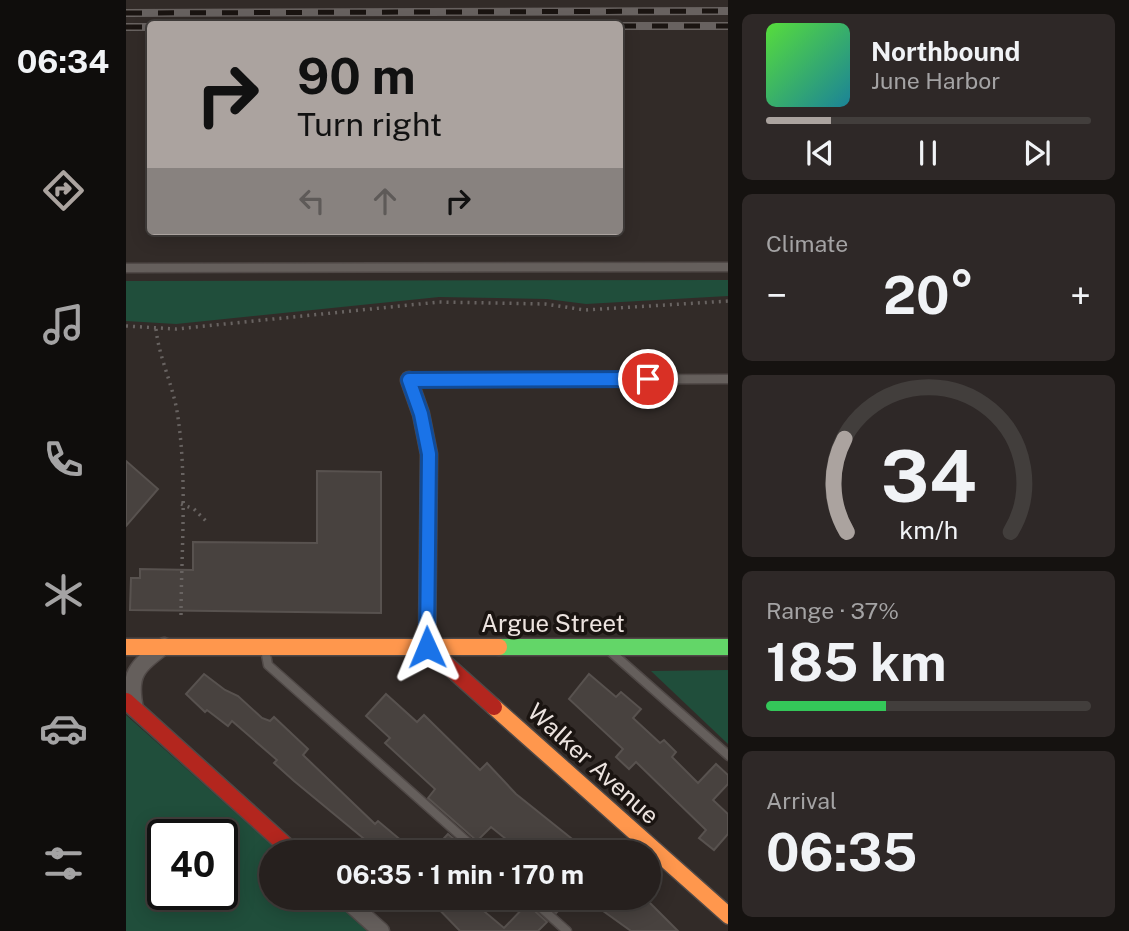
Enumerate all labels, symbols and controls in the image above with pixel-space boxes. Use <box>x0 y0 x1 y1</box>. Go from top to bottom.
text: Northbound <box>871 36 1020 67</box>
text: 06:34 <box>17 43 109 80</box>
text: 90 m <box>297 47 416 105</box>
icon: right <box>182 49 273 140</box>
text: June Harbor <box>871 67 1000 94</box>
text: Turn right <box>297 106 442 143</box>
icon: previous <box>801 134 839 172</box>
icon: pause <box>909 134 947 172</box>
icon: next <box>1018 134 1056 172</box>
icon: directions <box>39 166 88 215</box>
icon: left <box>293 182 331 220</box>
icon: ahead <box>366 182 404 220</box>
icon: right <box>439 182 477 220</box>
text: Climate <box>766 230 848 257</box>
text: 20° <box>883 265 974 326</box>
text: − <box>766 273 787 318</box>
text: + <box>1070 273 1091 318</box>
icon: music <box>39 300 88 349</box>
pin <box>618 349 678 409</box>
icon: arrive <box>629 360 667 398</box>
text: 34 <box>881 433 976 518</box>
icon: phone <box>39 435 88 484</box>
text: km/h <box>899 514 958 544</box>
icon: climate <box>39 570 88 619</box>
text: Range · 37% <box>766 597 899 624</box>
street label: Argue Street <box>481 609 625 637</box>
position arrow <box>390 610 464 684</box>
text: 185 km <box>766 632 947 693</box>
street label: Walker Avenue <box>522 697 665 829</box>
icon: car <box>39 704 88 753</box>
text: Arrival <box>766 787 837 814</box>
speed limit sign: 40 <box>147 819 238 910</box>
text: 06:35 <box>766 822 917 883</box>
icon: filters <box>39 839 88 888</box>
text: 06:35 · 1 min · 170 m <box>336 859 584 890</box>

